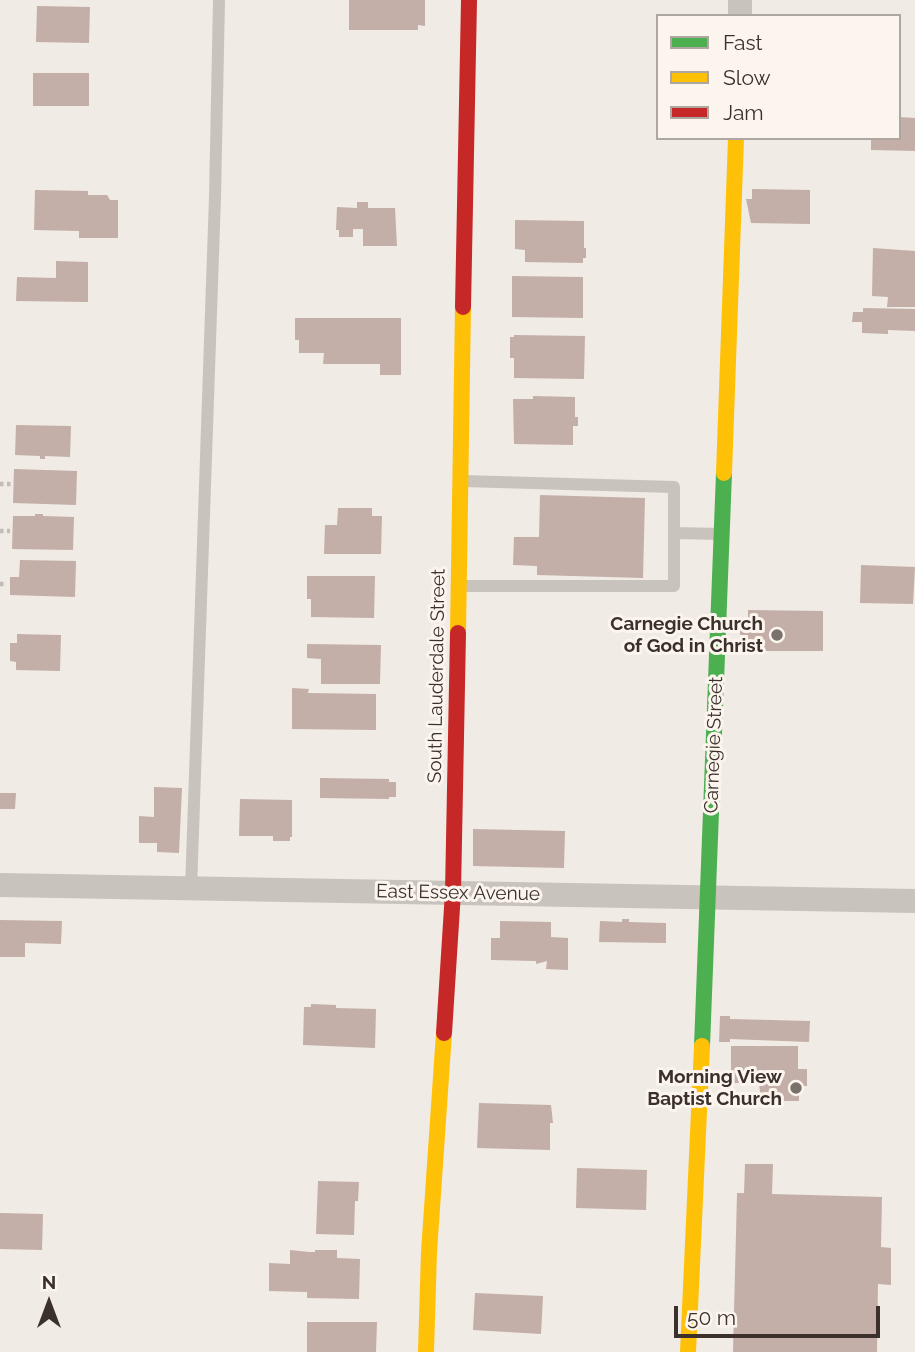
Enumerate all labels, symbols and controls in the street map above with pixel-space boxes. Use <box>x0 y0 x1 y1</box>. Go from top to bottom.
legend <box>656 14 901 140</box>
text: Fast <box>723 30 763 55</box>
text: Slow <box>723 65 771 90</box>
text: Jam <box>723 100 764 125</box>
street label: South Lauderdale Street <box>424 569 450 783</box>
place label: Carnegie Church of God in Christ <box>610 613 763 657</box>
marker: Carnegie Church of God in Christ <box>769 627 785 643</box>
street label: Carnegie Street <box>700 676 728 814</box>
street label: East Essex Avenue <box>376 880 540 906</box>
place label: Morning View Baptist Church <box>647 1066 782 1110</box>
marker: Morning View Baptist Church <box>788 1080 804 1096</box>
north arrow <box>14 1268 84 1338</box>
text: N <box>42 1271 56 1293</box>
scale bar <box>677 1292 884 1336</box>
text: 50 m <box>687 1305 736 1330</box>

